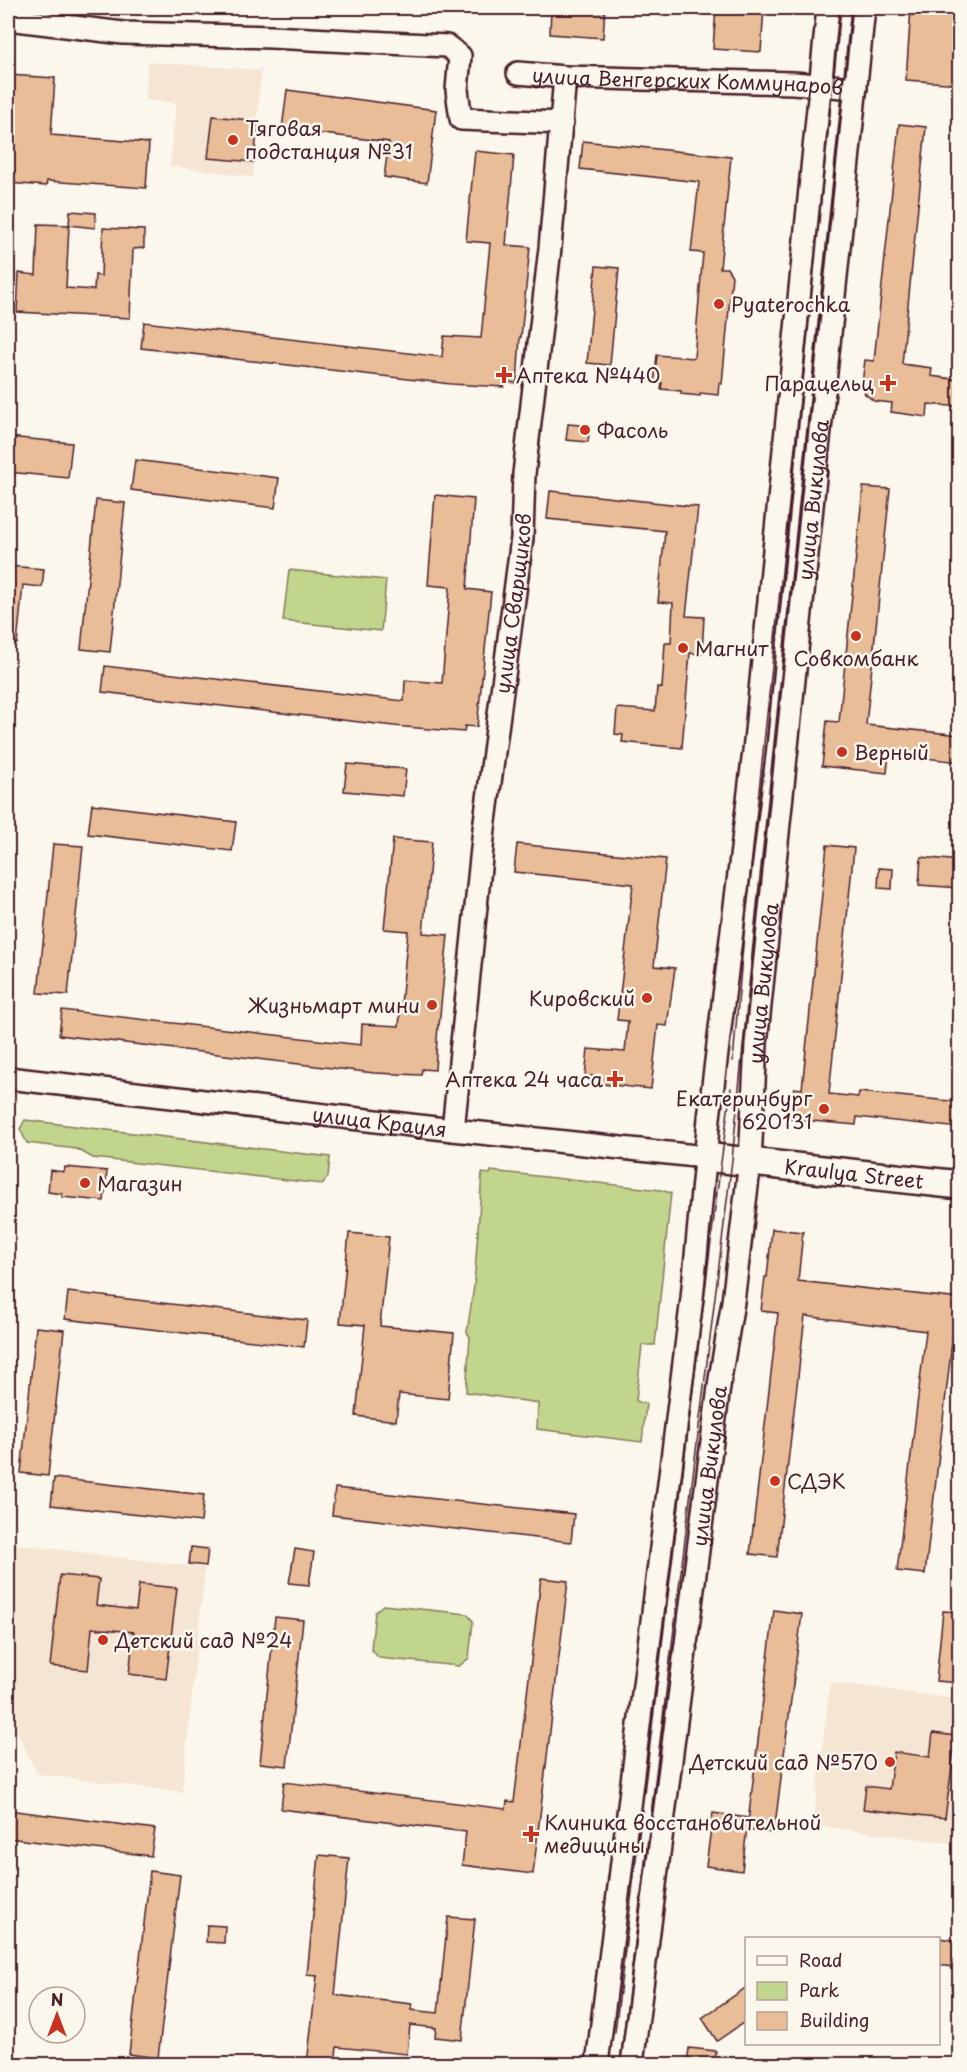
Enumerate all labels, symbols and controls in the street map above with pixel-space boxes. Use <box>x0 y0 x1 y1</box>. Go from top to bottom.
street label: улица Венгерских Коммунаров <box>531 59 845 102</box>
place label: Тяговая подстанция №31 <box>245 113 413 166</box>
marker: Тяговая подстанция №31 <box>226 133 240 147</box>
place label: Pyaterochka <box>731 289 851 319</box>
marker: Pyaterochka <box>712 297 726 311</box>
place label: Аптека №440 <box>516 360 660 390</box>
marker: Аптека №440 <box>497 368 511 382</box>
place label: Парацельц <box>764 368 874 398</box>
marker: Парацельц <box>879 374 897 392</box>
place label: Фасоль <box>597 415 668 445</box>
street label: улица Викулова <box>789 417 836 582</box>
marker: Фасоль <box>578 423 592 437</box>
street label: улица Сварщиков <box>487 513 538 695</box>
marker: Совкомбанк <box>849 629 863 643</box>
place label: Магнит <box>695 633 769 663</box>
marker: Магнит <box>676 641 690 655</box>
place label: Совкомбанк <box>794 643 919 673</box>
place label: Верный <box>854 737 929 767</box>
marker: Верный <box>835 745 849 759</box>
street label: улица Викулова <box>740 901 786 1064</box>
place label: Кировский <box>529 983 635 1013</box>
place label: Жизньмарт мини <box>247 990 420 1020</box>
marker: Кировский <box>640 991 654 1005</box>
marker: Жизньмарт мини <box>425 998 439 1012</box>
place label: Аптека 24 часа <box>445 1064 603 1094</box>
marker: Аптека 24 часа <box>608 1072 622 1086</box>
place label: Екатеринбург 620131 <box>676 1083 813 1136</box>
street label: улица Крауля <box>311 1099 448 1144</box>
marker: Екатеринбург 620131 <box>817 1102 831 1116</box>
street label: Kraulya Street <box>783 1151 925 1196</box>
place label: Магазин <box>97 1168 183 1198</box>
marker: Магазин <box>78 1176 92 1190</box>
street label: улица Викулова <box>684 1383 734 1548</box>
place label: СДЭК <box>787 1466 846 1496</box>
marker: СДЭК <box>768 1474 782 1488</box>
place label: Детский сад №24 <box>114 1625 292 1655</box>
marker: Детский сад №24 <box>96 1633 110 1647</box>
place label: Детский сад №570 <box>688 1747 878 1777</box>
marker: Детский сад №570 <box>883 1755 897 1769</box>
place label: Клиника восстановительной медицины <box>544 1807 821 1860</box>
marker: Клиника восстановительной медицины <box>522 1825 540 1843</box>
legend <box>745 1937 940 2045</box>
text: Road <box>799 1946 843 1973</box>
text: Park <box>799 1976 839 2003</box>
north arrow <box>27 1985 87 2045</box>
text: N <box>51 1987 63 2011</box>
text: Building <box>799 2006 869 2033</box>

